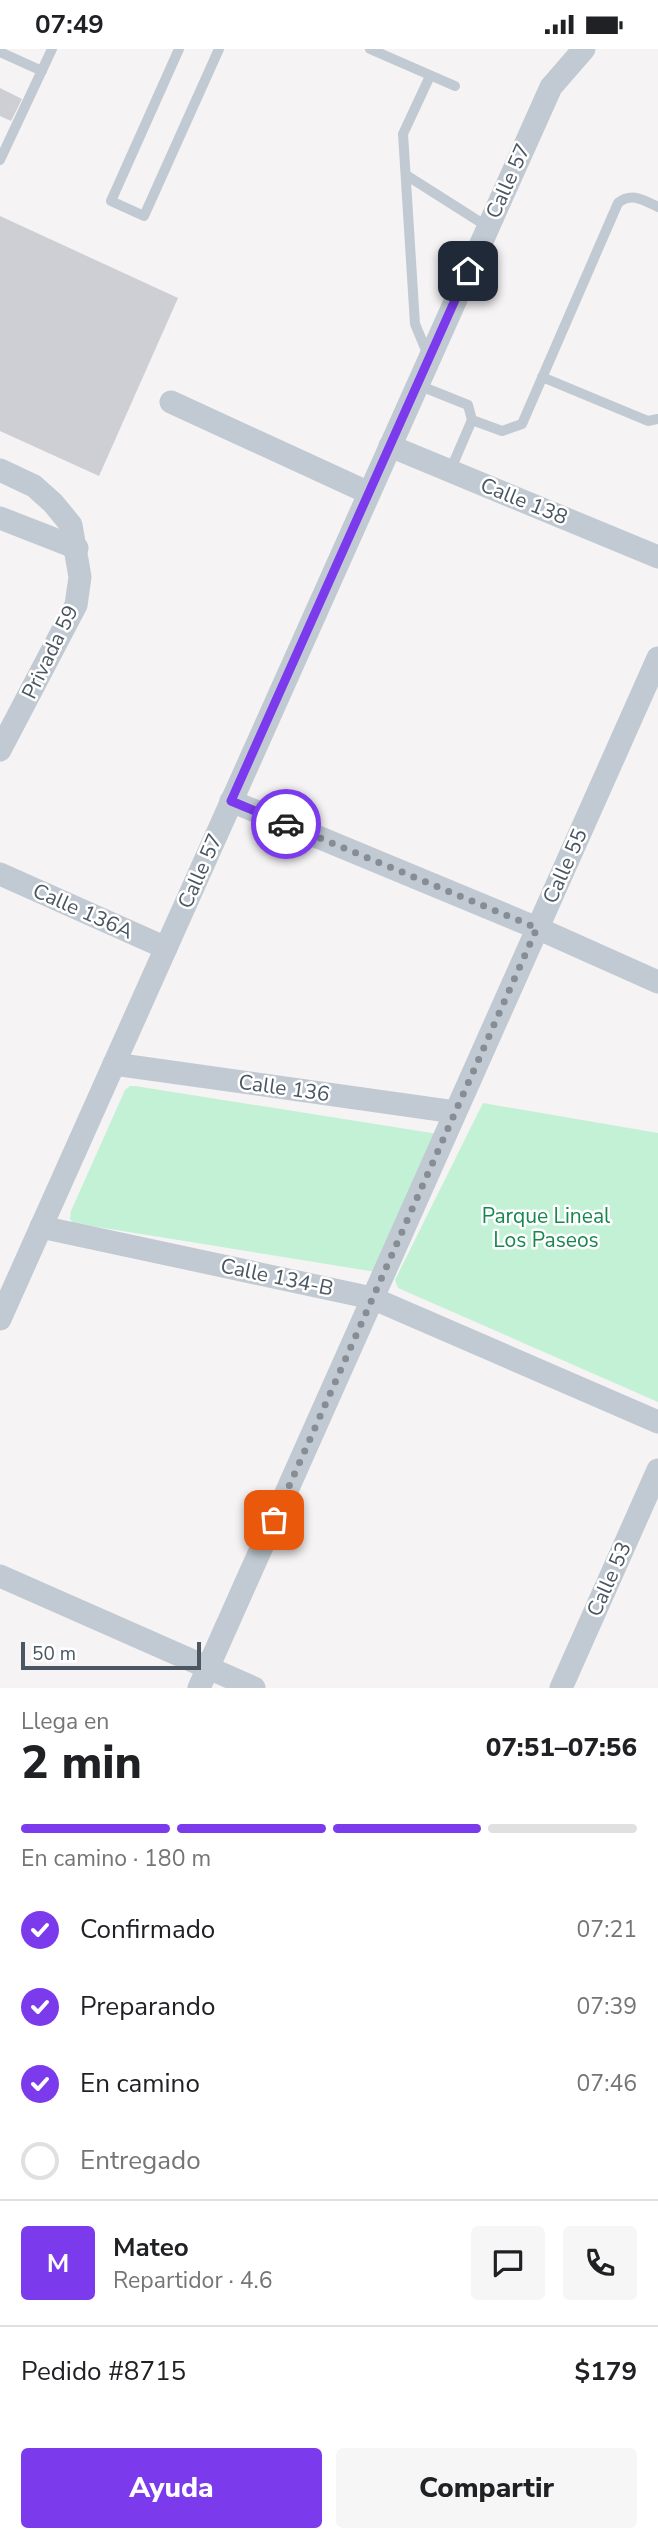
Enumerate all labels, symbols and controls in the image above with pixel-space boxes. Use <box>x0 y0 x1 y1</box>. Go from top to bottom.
text: 07:49 <box>35 7 104 42</box>
street label: Calle 57 <box>479 139 537 223</box>
pin <box>438 241 498 301</box>
icon: home <box>449 252 487 290</box>
street label: Calle 138 <box>476 471 572 531</box>
street label: Privada 59 <box>15 600 85 704</box>
courier <box>251 789 321 859</box>
icon: car <box>267 805 305 843</box>
street label: Calle 55 <box>536 824 594 908</box>
street label: Calle 57 <box>171 829 229 913</box>
street label: Calle 136A <box>28 876 138 946</box>
street label: Calle 136 <box>237 1068 331 1108</box>
park label: Parque Lineal Los Paseos <box>482 1202 611 1254</box>
street label: Calle 134-B <box>218 1251 336 1303</box>
pin <box>244 1490 304 1550</box>
icon: bag <box>255 1501 293 1539</box>
street label: Calle 53 <box>580 1537 638 1621</box>
scale bar <box>21 1639 201 1671</box>
text: 50 m <box>32 1641 76 1667</box>
text: Llega en <box>21 1706 109 1737</box>
text: 07:51–07:56 <box>486 1730 637 1765</box>
text: 2 min <box>21 1731 142 1794</box>
text: En camino · 180 m <box>21 1843 211 1874</box>
icon: check <box>21 1911 59 1949</box>
text: Confirmado <box>80 1912 215 1947</box>
text: 07:21 <box>577 1914 637 1945</box>
icon: check <box>21 1988 59 2026</box>
text: Preparando <box>80 1989 215 2024</box>
text: 07:39 <box>577 1991 637 2022</box>
icon: check <box>21 2065 59 2103</box>
text: En camino <box>80 2066 200 2101</box>
text: 07:46 <box>577 2068 637 2099</box>
text: Entregado <box>80 2143 201 2178</box>
button: chat <box>471 2226 545 2300</box>
button: phone <box>563 2226 637 2300</box>
text: Mateo <box>113 2230 189 2265</box>
text: M <box>47 2246 69 2281</box>
text: Repartidor · 4.6 <box>113 2265 273 2296</box>
text: Pedido #8715 <box>21 2354 186 2389</box>
text: $179 <box>575 2354 637 2389</box>
button: Ayuda <box>21 2448 322 2528</box>
button: Compartir <box>336 2448 637 2528</box>

